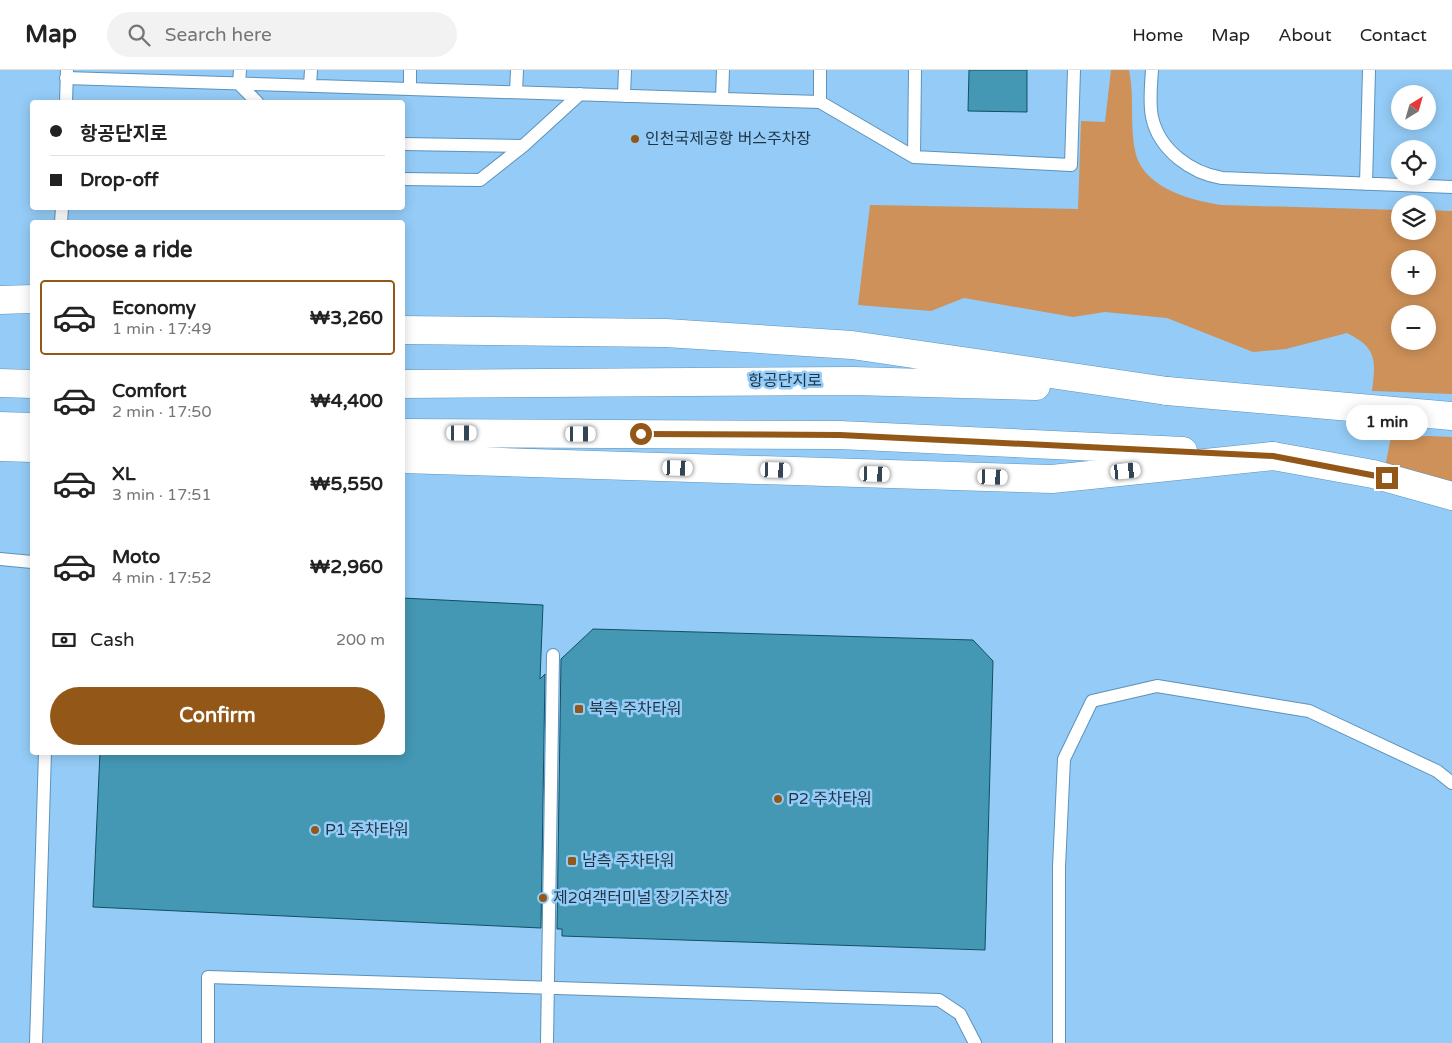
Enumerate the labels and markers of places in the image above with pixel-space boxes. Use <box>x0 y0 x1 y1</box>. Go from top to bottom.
place label: 인천국제공항 버스주차장 <box>645 129 811 149</box>
marker: 인천국제공항 버스주차장 <box>629 133 641 145</box>
place label: 북측 주차타워 <box>589 699 681 719</box>
marker: 북측 주차타워 <box>573 703 585 715</box>
place label: P2 주차타워 <box>788 789 872 809</box>
marker: P2 주차타워 <box>772 793 784 805</box>
place label: P1 주차타워 <box>325 820 409 840</box>
marker: P1 주차타워 <box>309 824 321 836</box>
place label: 남측 주차타워 <box>582 851 674 871</box>
marker: 남측 주차타워 <box>566 855 578 867</box>
place label: 제2여객터미널 장기주차장 <box>553 888 729 908</box>
marker: 제2여객터미널 장기주차장 <box>537 892 549 904</box>

